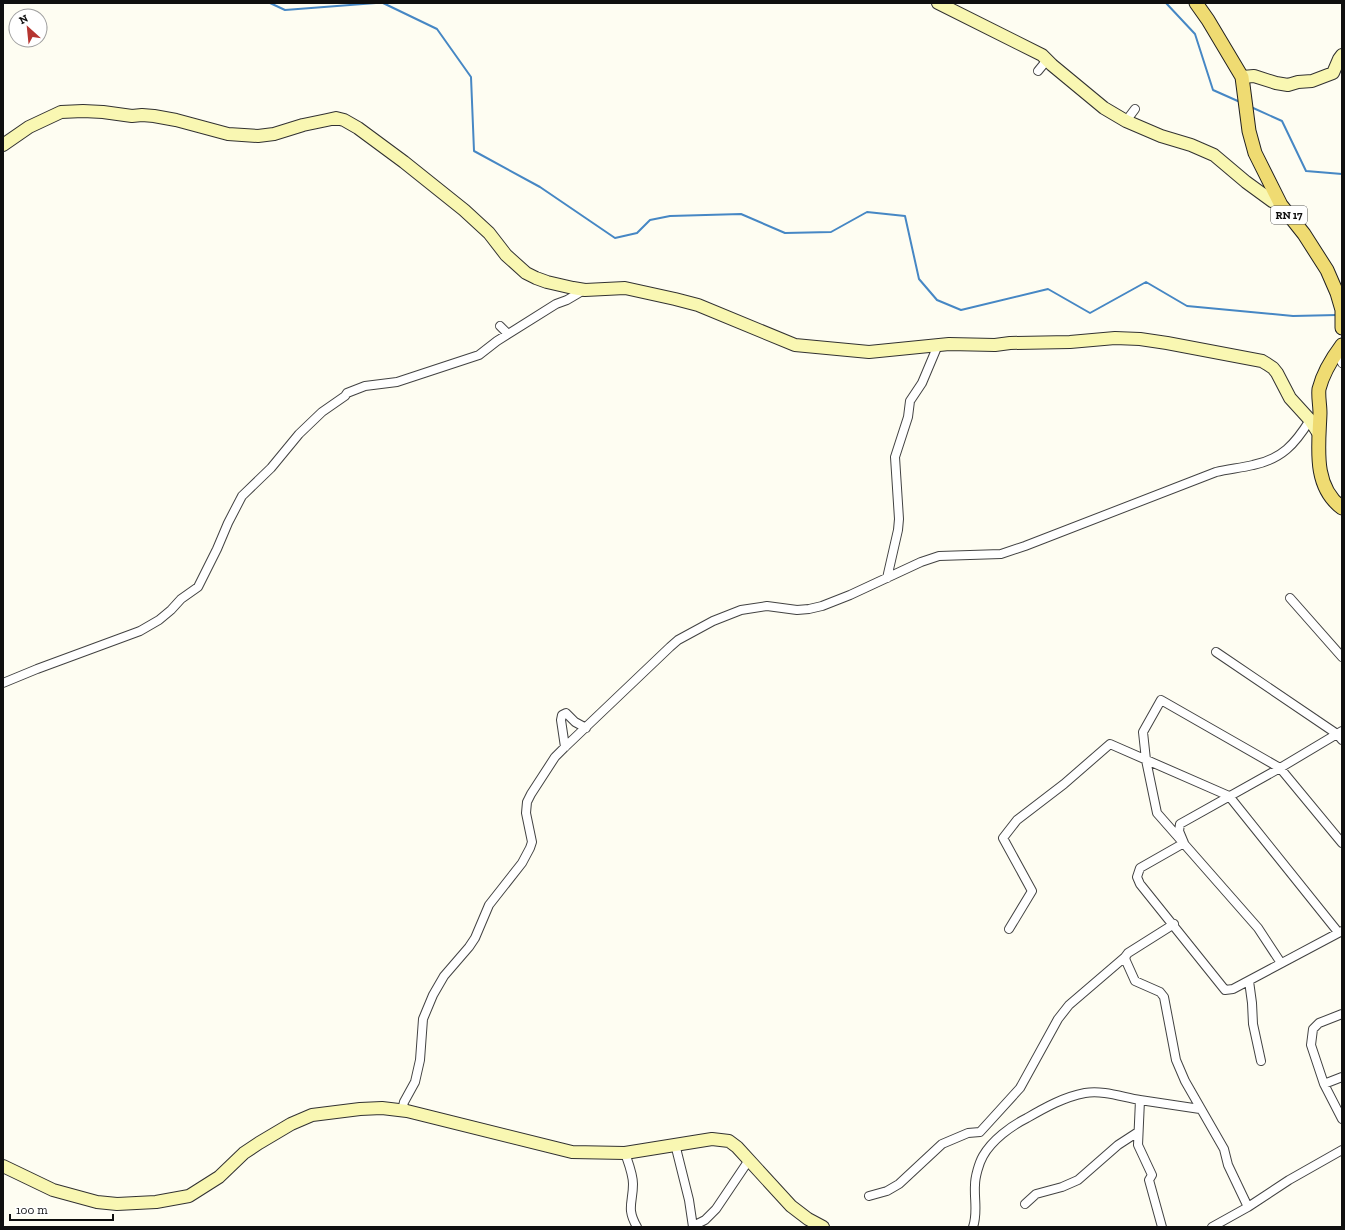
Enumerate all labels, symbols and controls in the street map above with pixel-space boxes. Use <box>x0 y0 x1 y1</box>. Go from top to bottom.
north arrow <box>8 8 48 48</box>
text: N <box>17 12 31 27</box>
road number: RN 17 <box>1271 206 1307 224</box>
scale bar <box>10 1196 113 1222</box>
text: 100 m <box>16 1203 48 1217</box>

